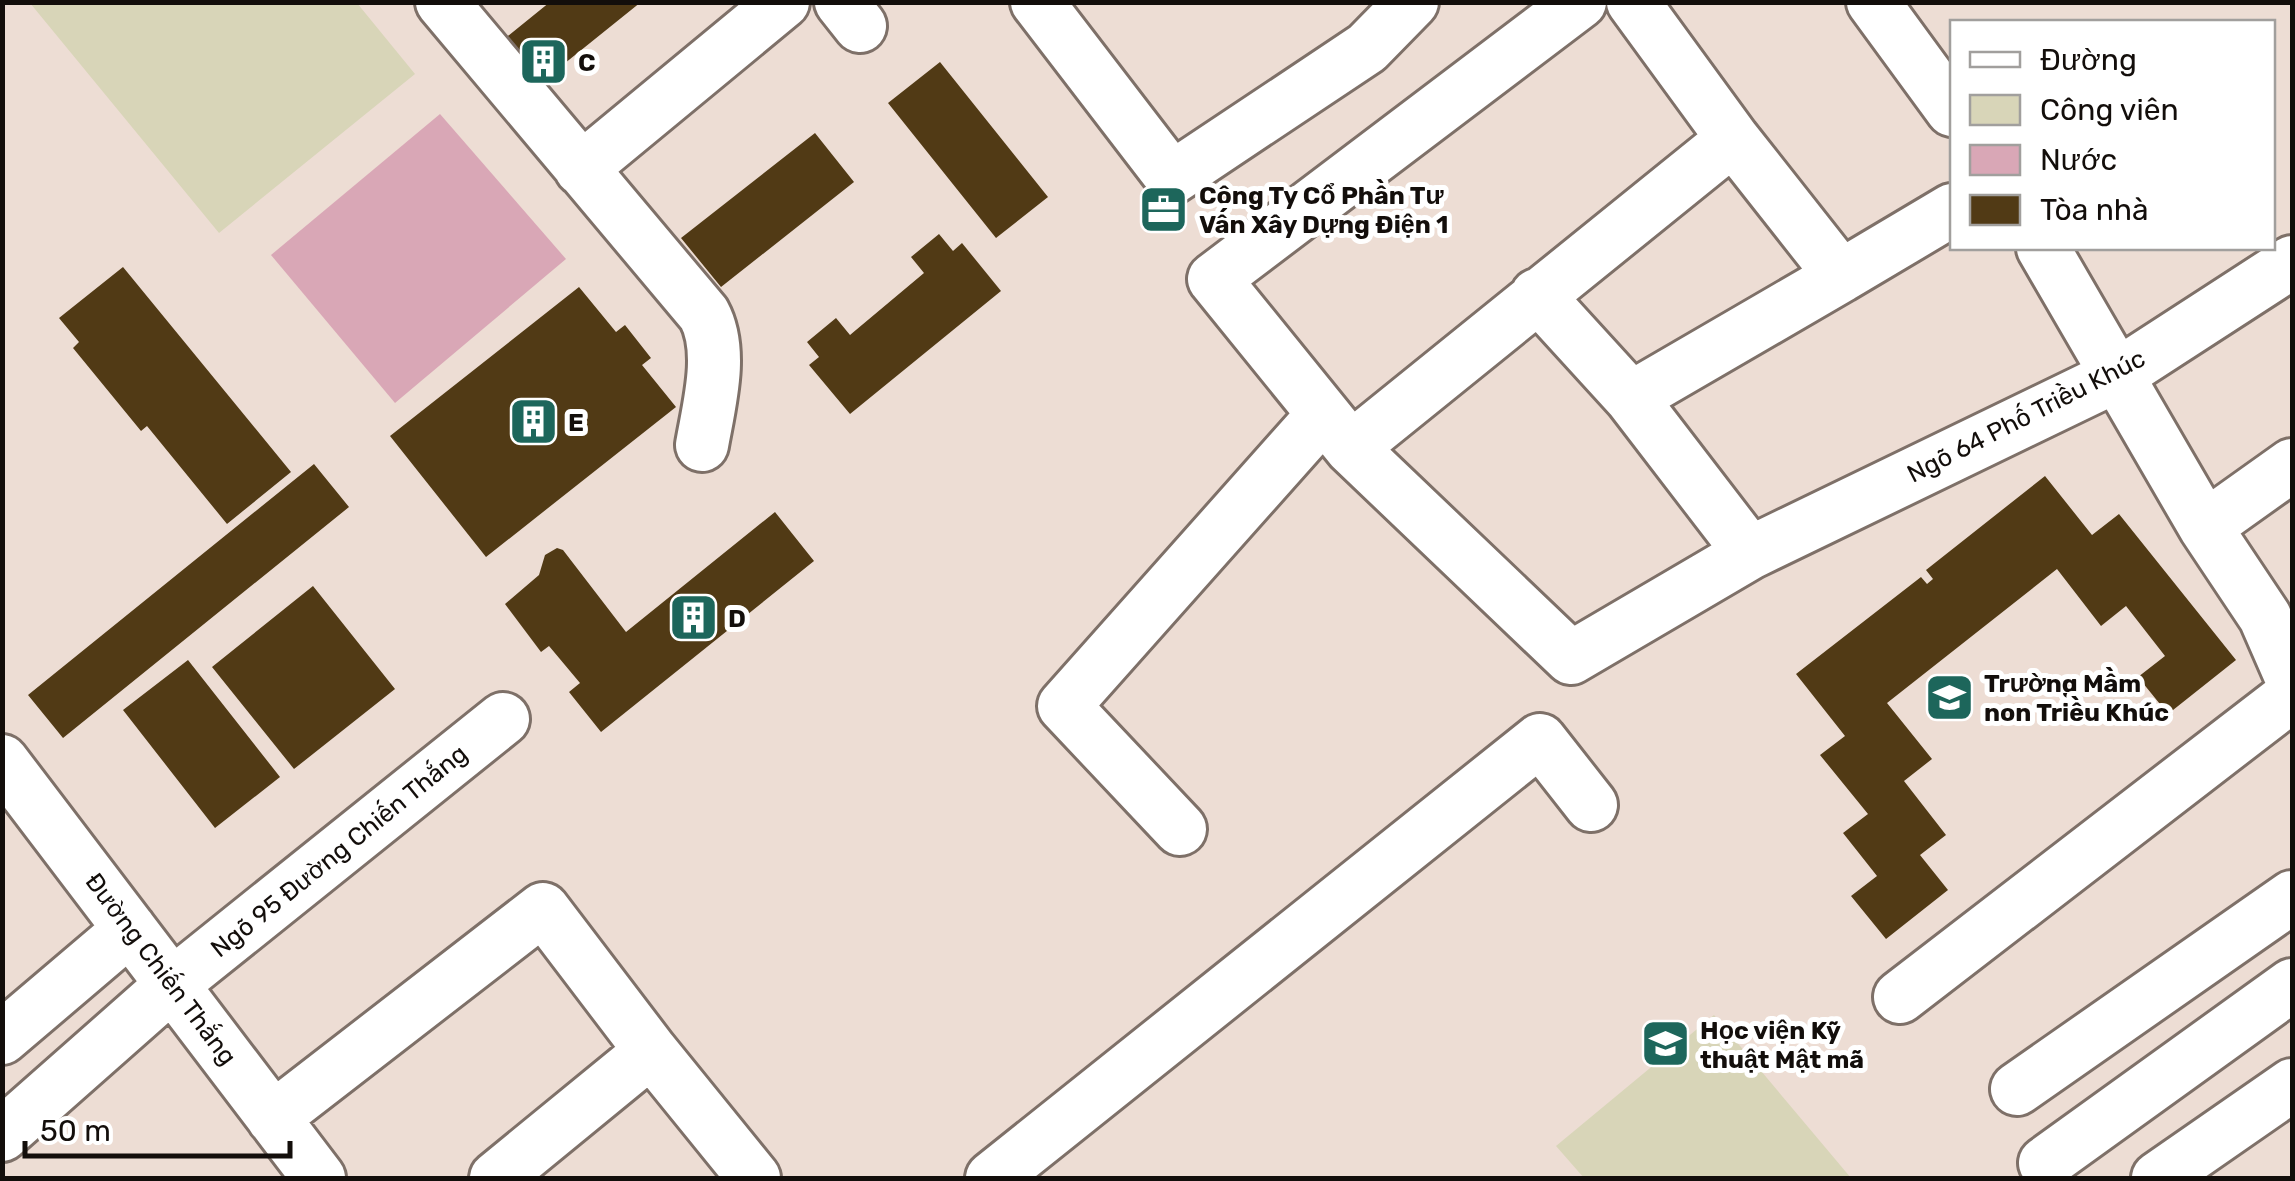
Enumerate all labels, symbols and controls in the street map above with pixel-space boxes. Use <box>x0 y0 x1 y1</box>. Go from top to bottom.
legend <box>1950 20 2275 250</box>
building icon: C <box>517 36 569 88</box>
text: Đường <box>2040 42 2137 78</box>
place label: C <box>578 48 596 77</box>
text: Công viên <box>2040 92 2179 128</box>
text: Nước <box>2040 142 2117 178</box>
place label: Công Ty Cổ Phần Tư Vấn Xây Dựng Điện 1 <box>1199 179 1449 239</box>
office icon: Công Ty Cổ Phần Tư Vấn Xây Dựng Điện 1 <box>1138 183 1190 235</box>
text: Tòa nhà <box>2040 192 2149 228</box>
street label: Ngõ 64 Phố Triều Khúc <box>1902 342 2150 489</box>
building icon: E <box>507 396 559 448</box>
place label: E <box>568 408 584 437</box>
building icon: D <box>667 592 719 644</box>
place label: D <box>728 604 746 633</box>
place label: Trường Mầm non Triều Khúc <box>1984 667 2169 727</box>
school or university icon: Trường Mầm non Triều Khúc <box>1923 671 1975 723</box>
street label: Ngõ 95 Đường Chiến Thắng <box>204 738 473 963</box>
street label: Đường Chiến Thắng <box>79 867 244 1071</box>
place label: Học viện Kỹ thuật Mật mã <box>1700 1016 1864 1074</box>
school or university icon: Học viện Kỹ thuật Mật mã <box>1639 1018 1691 1070</box>
scale bar <box>25 1096 290 1158</box>
text: 50 m <box>40 1113 111 1149</box>

